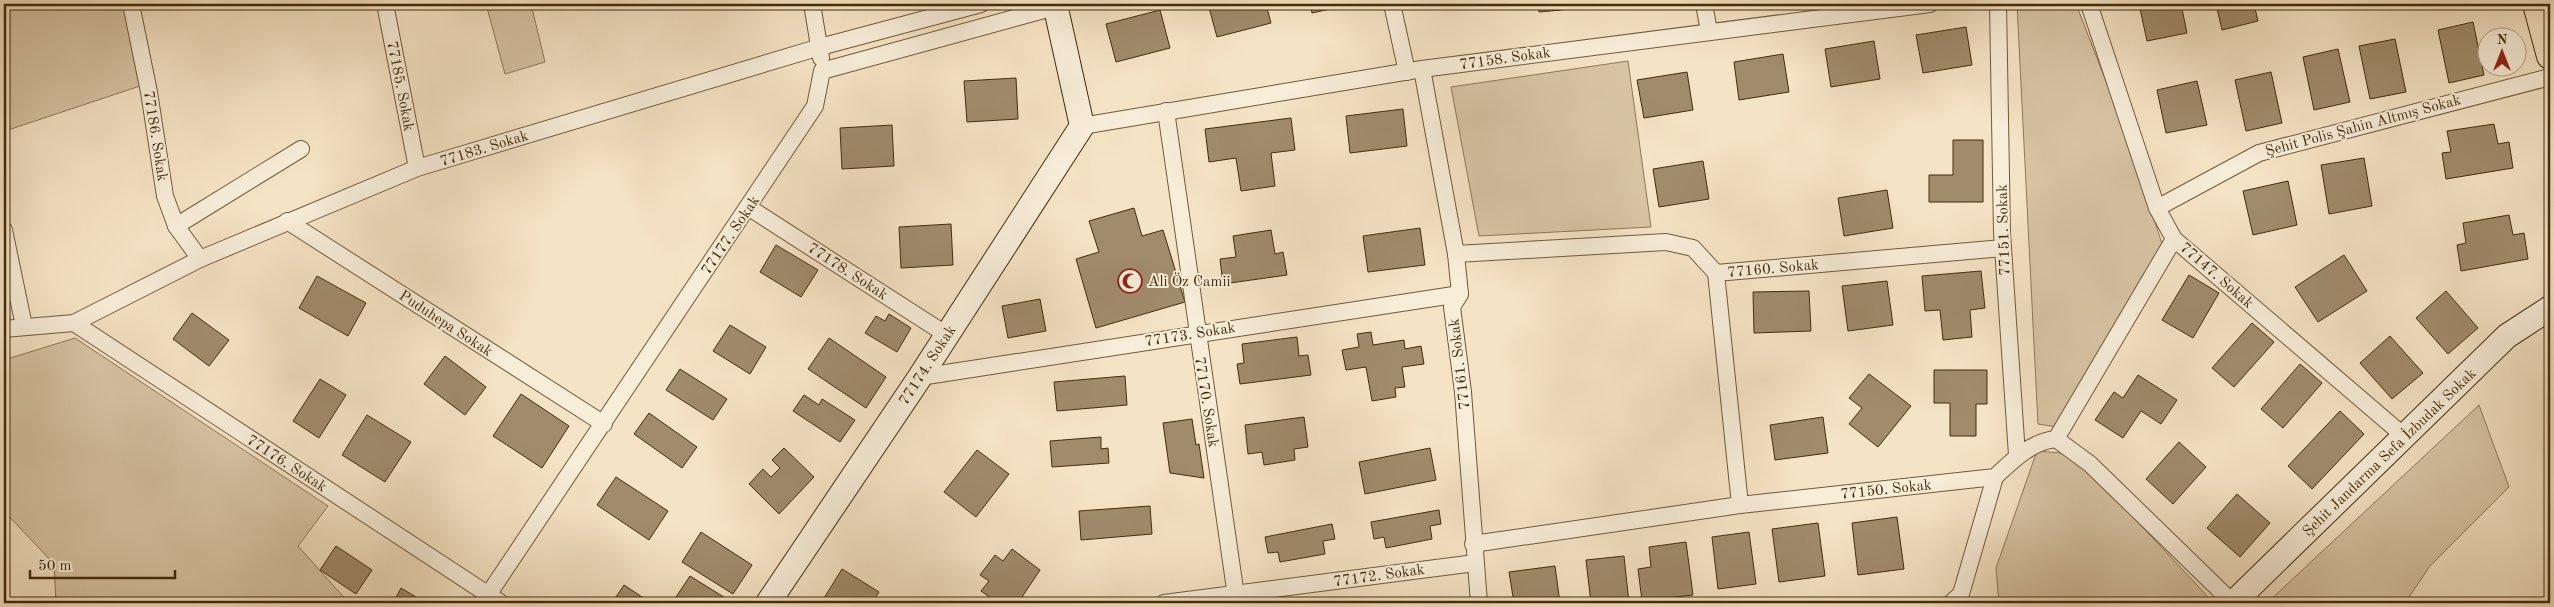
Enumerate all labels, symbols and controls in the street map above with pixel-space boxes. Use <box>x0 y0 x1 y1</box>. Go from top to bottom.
north arrow <box>2476 28 2526 78</box>
text: N <box>2497 33 2508 47</box>
street label: 77185. Sokak <box>383 40 416 133</box>
street label: 77158. Sokak <box>1459 46 1552 73</box>
street label: 77186. Sokak <box>140 90 169 183</box>
street label: Şehit Polis Şahin Altmış Sokak <box>2264 93 2463 160</box>
street label: 77183. Sokak <box>438 129 531 170</box>
street label: 77151. Sokak <box>1995 184 2014 276</box>
street label: 77177. Sokak <box>699 193 763 278</box>
street label: 77147. Sokak <box>2177 240 2256 312</box>
street label: 77178. Sokak <box>805 241 890 304</box>
street label: 77160. Sokak <box>1727 258 1820 281</box>
mosque icon: Ali Öz Camii <box>1117 268 1143 294</box>
place label: Ali Öz Camii <box>1148 272 1231 290</box>
street label: Puduhepa Sokak <box>396 288 495 360</box>
street label: 77161. Sokak <box>1447 317 1474 410</box>
street label: 77173. Sokak <box>1144 321 1237 350</box>
street label: 77174. Sokak <box>897 323 960 408</box>
street label: 77170. Sokak <box>1191 356 1220 449</box>
street label: Şehit Jandarma Sefa İzbudak Sokak <box>2298 364 2480 540</box>
street label: 77176. Sokak <box>244 433 329 496</box>
street label: 77150. Sokak <box>1840 478 1933 503</box>
scale bar <box>30 547 175 579</box>
text: 50 m <box>38 559 72 574</box>
street label: 77172. Sokak <box>1333 563 1426 590</box>

